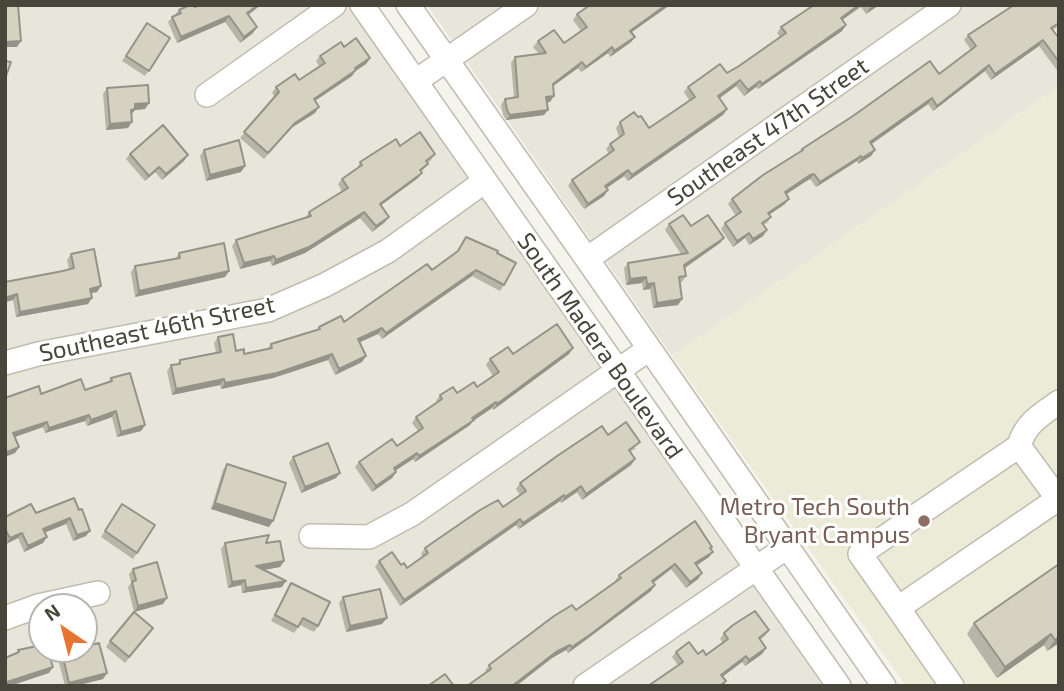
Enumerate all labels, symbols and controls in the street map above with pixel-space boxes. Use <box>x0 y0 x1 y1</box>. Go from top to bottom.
street label: Southeast 47th Street <box>662 52 874 212</box>
street label: South Madera Boulevard <box>511 227 689 465</box>
street label: Southeast 46th Street <box>37 290 277 368</box>
place label: Metro Tech South Bryant Campus <box>720 493 910 549</box>
marker: Metro Tech South Bryant Campus <box>916 513 932 529</box>
north arrow <box>28 593 98 663</box>
text: N <box>40 599 64 625</box>

